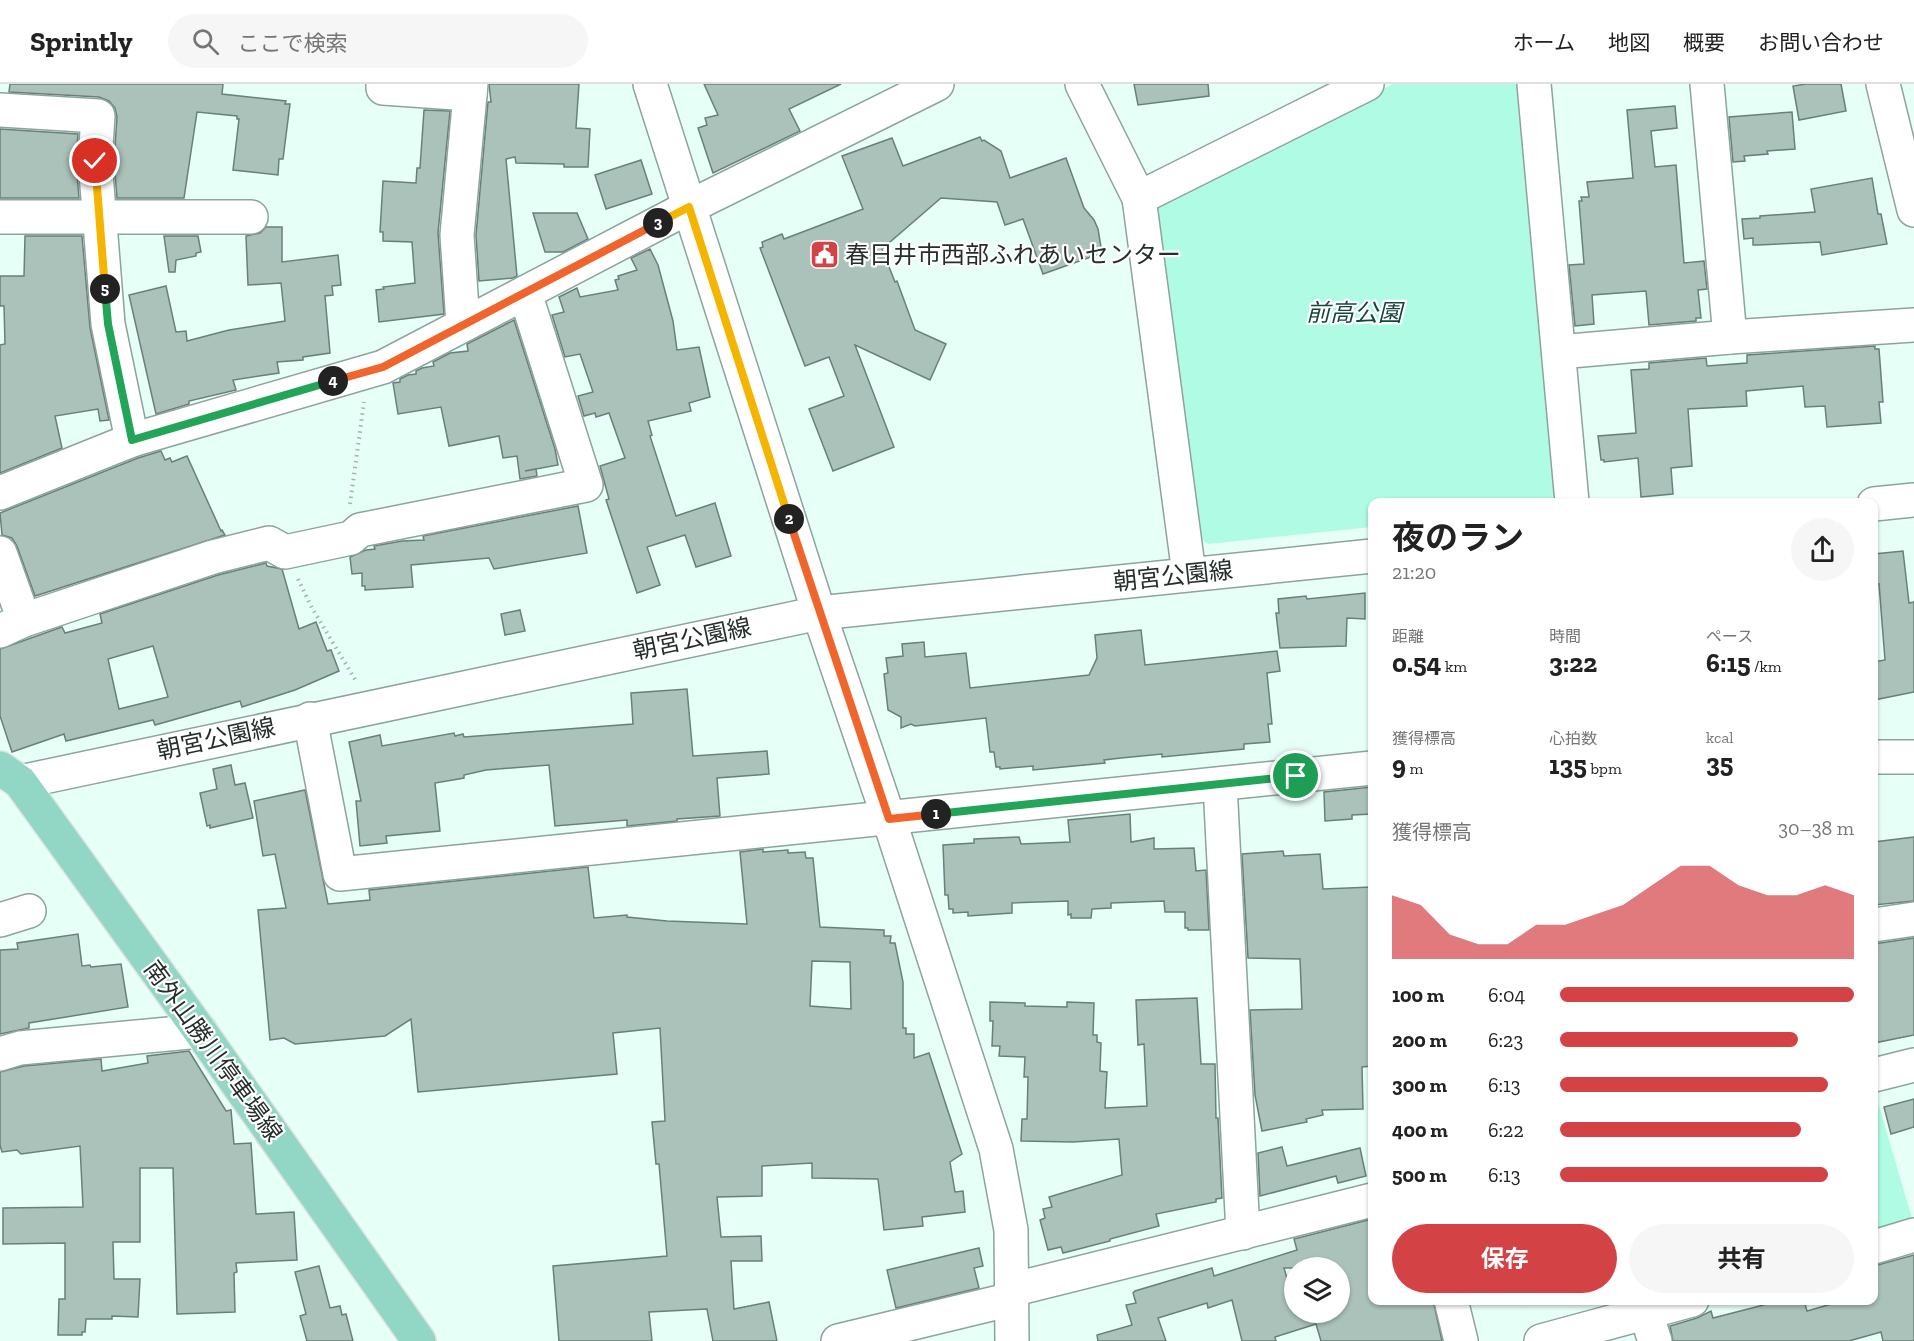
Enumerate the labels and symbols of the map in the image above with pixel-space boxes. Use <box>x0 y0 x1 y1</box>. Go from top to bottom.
pin <box>69 135 120 186</box>
pin: 3 <box>643 208 673 238</box>
public building icon: 春日井市西部ふれあいセンター <box>808 239 840 271</box>
place label: 春日井市西部ふれあいセンター <box>845 240 1181 269</box>
pin: 5 <box>90 274 120 304</box>
park label: 前高公園 <box>1306 298 1405 327</box>
pin: 4 <box>318 366 348 396</box>
pin: 2 <box>774 504 804 534</box>
street label: 朝宮公園線 <box>1112 555 1234 596</box>
street label: 朝宮公園線 <box>630 612 754 665</box>
street label: 朝宮公園線 <box>154 712 278 765</box>
pin <box>1270 750 1321 801</box>
pin: 1 <box>921 799 951 829</box>
street label: 南外山勝川停車場線 <box>138 955 289 1147</box>

